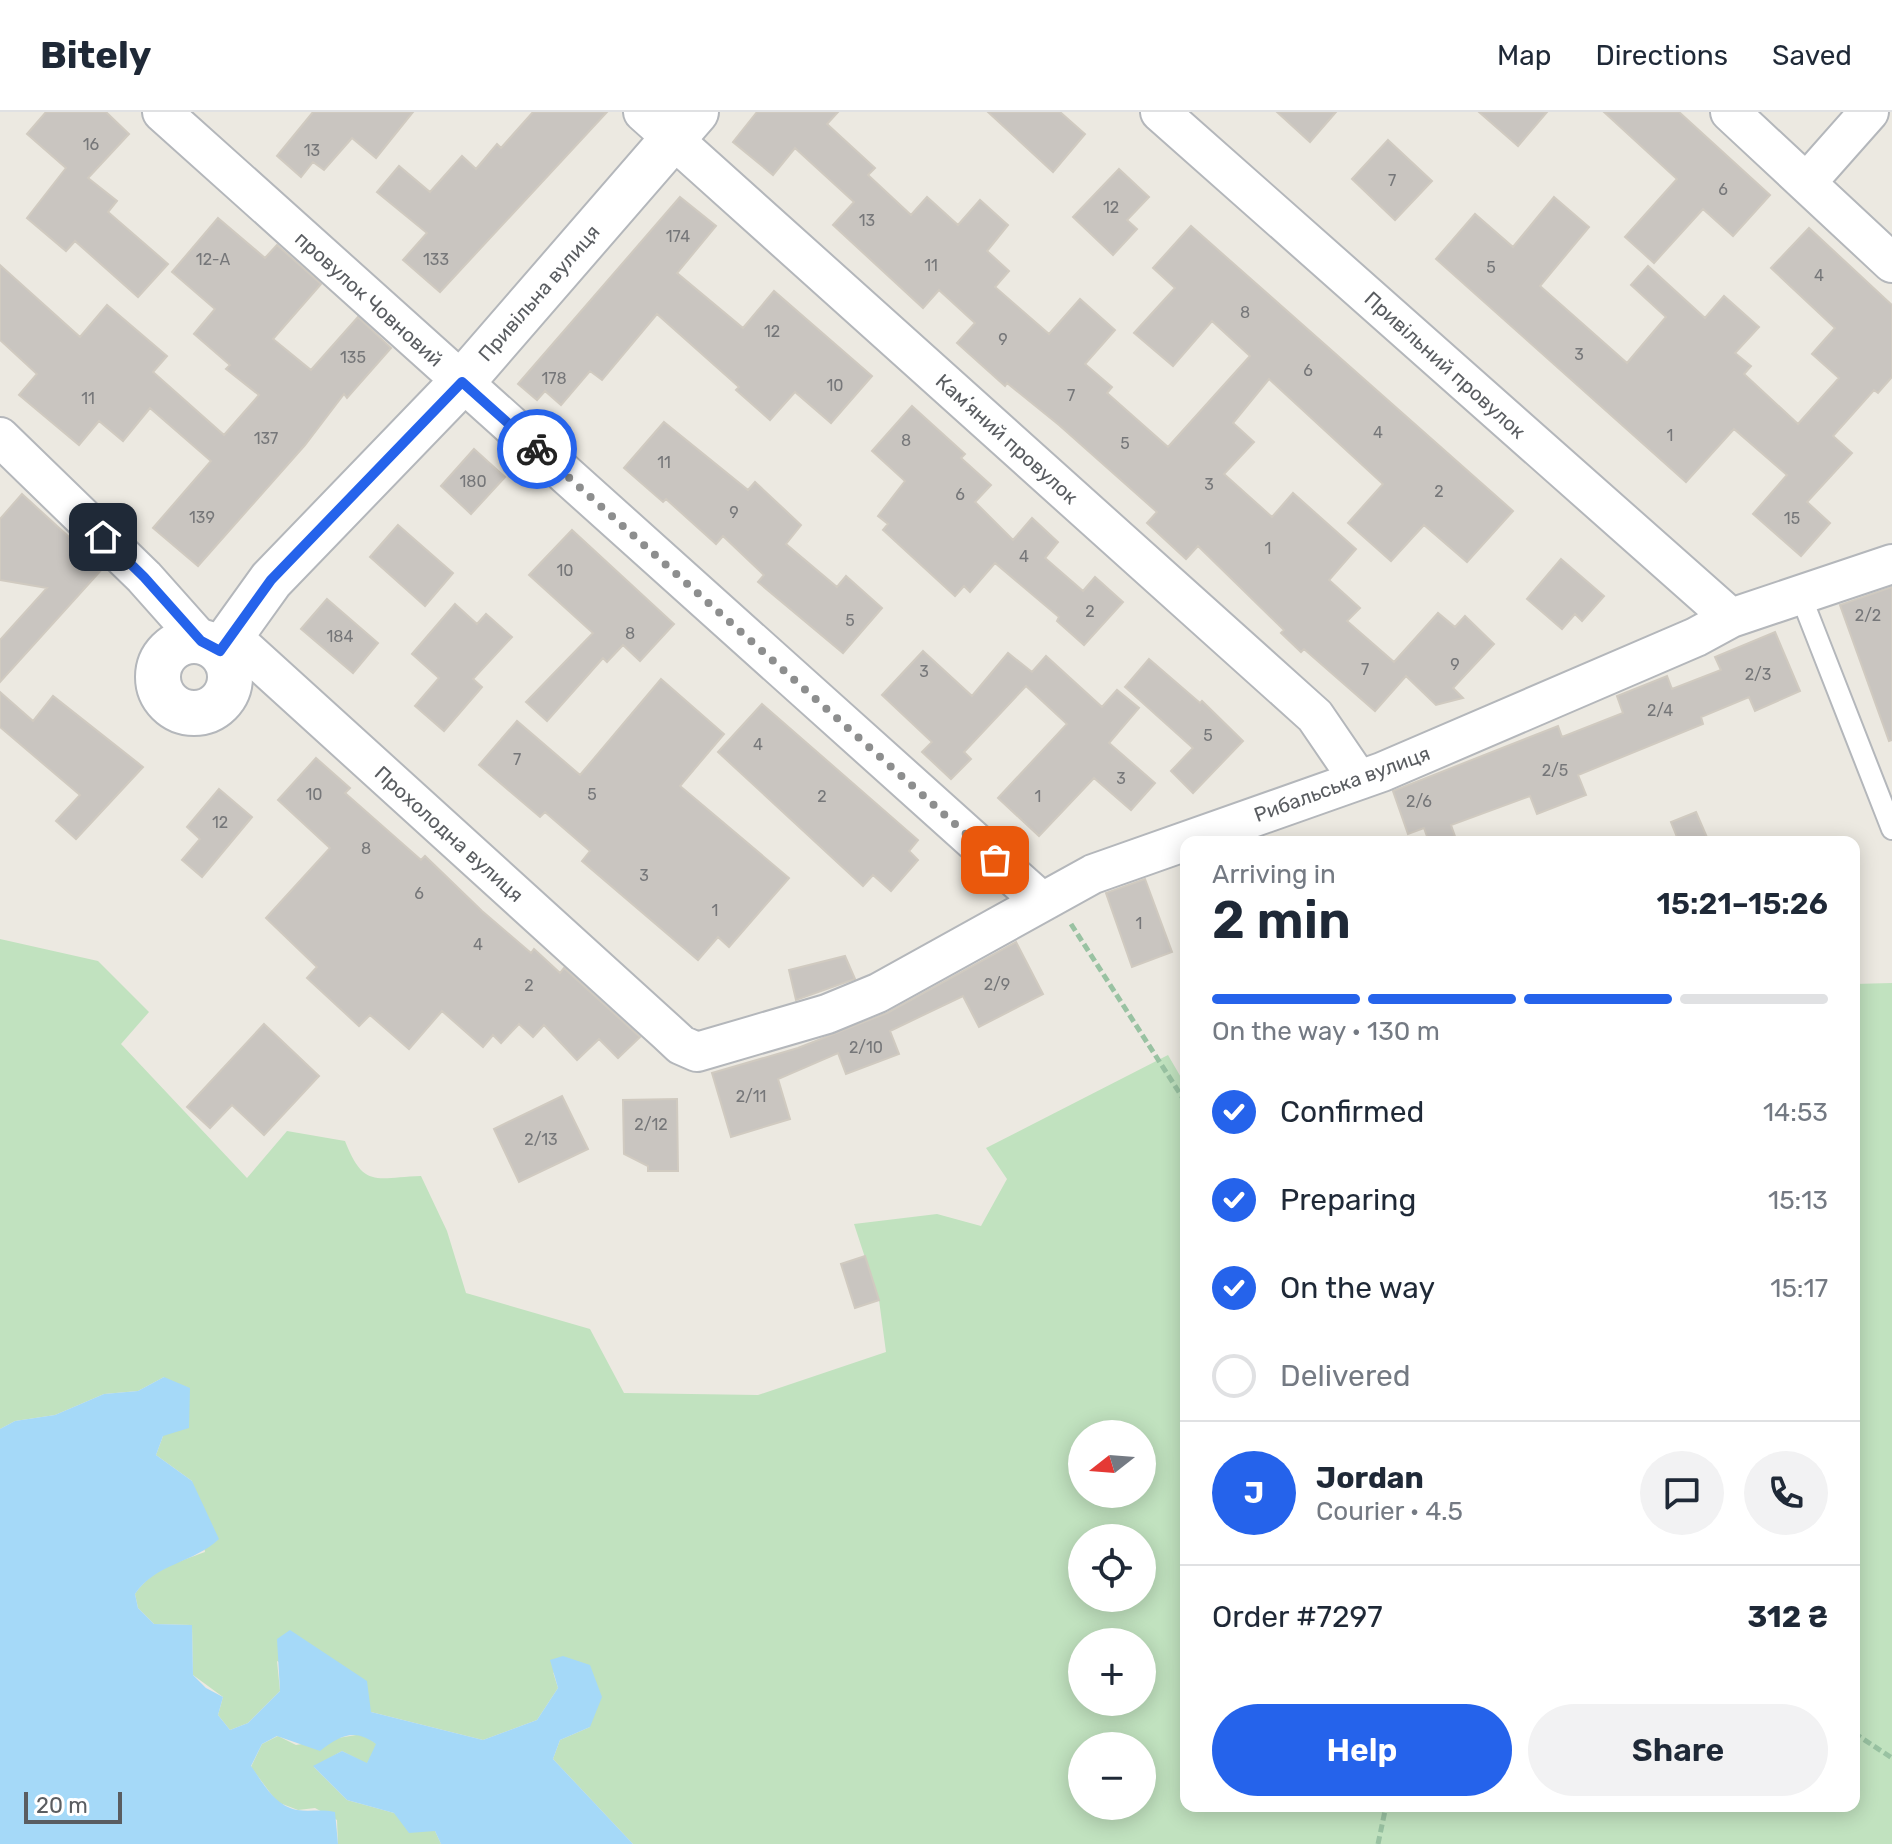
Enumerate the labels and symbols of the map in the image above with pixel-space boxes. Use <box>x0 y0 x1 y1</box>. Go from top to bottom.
house number: 16 <box>83 135 100 154</box>
house number: 13 <box>304 141 320 160</box>
house number: 7 <box>1388 171 1396 190</box>
house number: 6 <box>1718 180 1728 199</box>
house number: 12 <box>1103 198 1119 217</box>
house number: 13 <box>859 211 875 230</box>
street label: Привільна вулиця <box>473 220 605 366</box>
street label: провулок Човновий <box>290 226 448 372</box>
house number: 174 <box>666 227 690 246</box>
house number: 12-А <box>196 250 230 269</box>
house number: 133 <box>423 250 449 269</box>
house number: 11 <box>924 256 938 275</box>
house number: 5 <box>1486 258 1496 277</box>
house number: 4 <box>1814 266 1824 285</box>
street label: Привільний провулок <box>1360 286 1531 444</box>
house number: 8 <box>1240 303 1250 322</box>
house number: 12 <box>764 322 780 341</box>
house number: 9 <box>998 330 1008 349</box>
house number: 3 <box>1574 345 1584 364</box>
house number: 135 <box>340 348 366 367</box>
house number: 6 <box>1303 361 1313 380</box>
house number: 178 <box>541 369 567 388</box>
street label: Камʼяний провулок <box>931 369 1083 509</box>
house number: 10 <box>826 376 844 395</box>
house number: 7 <box>1067 386 1075 405</box>
house number: 11 <box>81 389 95 408</box>
courier <box>497 409 577 489</box>
house number: 4 <box>1373 423 1383 442</box>
house number: 1 <box>1667 426 1673 445</box>
house number: 137 <box>254 429 278 448</box>
house number: 8 <box>901 431 911 450</box>
house number: 5 <box>1120 434 1130 453</box>
house number: 11 <box>657 453 671 472</box>
house number: 180 <box>459 472 487 491</box>
house number: 3 <box>1204 475 1214 494</box>
house number: 2 <box>1434 482 1444 501</box>
house number: 6 <box>955 485 965 504</box>
pin <box>69 503 137 571</box>
house number: 9 <box>729 503 739 522</box>
house number: 139 <box>189 508 215 527</box>
house number: 15 <box>1784 509 1800 528</box>
house number: 1 <box>1265 539 1271 558</box>
house number: 4 <box>1019 547 1029 566</box>
house number: 10 <box>556 561 574 580</box>
house number: 2 <box>1085 602 1095 621</box>
house number: 2/2 <box>1855 606 1881 625</box>
house number: 5 <box>845 611 855 630</box>
house number: 8 <box>625 624 635 643</box>
house number: 184 <box>327 627 354 646</box>
house number: 9 <box>1450 655 1460 674</box>
house number: 7 <box>1361 660 1369 679</box>
house number: 3 <box>919 662 929 681</box>
house number: 2/3 <box>1745 665 1771 684</box>
house number: 2/4 <box>1647 701 1673 720</box>
house number: 5 <box>1203 726 1213 745</box>
house number: 4 <box>753 735 763 754</box>
street label: Рибальська вулиця <box>1251 741 1433 827</box>
house number: 7 <box>513 750 521 769</box>
street label: Прохолодна вулиця <box>370 761 528 907</box>
house number: 2/5 <box>1542 761 1568 780</box>
house number: 3 <box>1116 769 1126 788</box>
house number: 10 <box>305 785 323 804</box>
house number: 5 <box>587 785 597 804</box>
house number: 2 <box>817 787 827 806</box>
house number: 1 <box>1035 787 1041 806</box>
house number: 2/6 <box>1406 792 1432 811</box>
house number: 12 <box>212 813 228 832</box>
pin <box>961 826 1029 894</box>
house number: 8 <box>361 839 371 858</box>
house number: 3 <box>639 866 649 885</box>
house number: 6 <box>414 884 424 903</box>
house number: 1 <box>712 901 718 920</box>
house number: 1 <box>1136 914 1142 933</box>
house number: 4 <box>473 935 483 954</box>
house number: 2/9 <box>984 975 1010 994</box>
house number: 2 <box>524 976 534 995</box>
house number: 2/10 <box>849 1038 883 1057</box>
house number: 2/11 <box>736 1087 766 1106</box>
house number: 2/12 <box>634 1115 668 1134</box>
house number: 2/13 <box>524 1130 558 1149</box>
north arrow <box>1068 1420 1156 1508</box>
scale bar <box>24 1788 122 1824</box>

